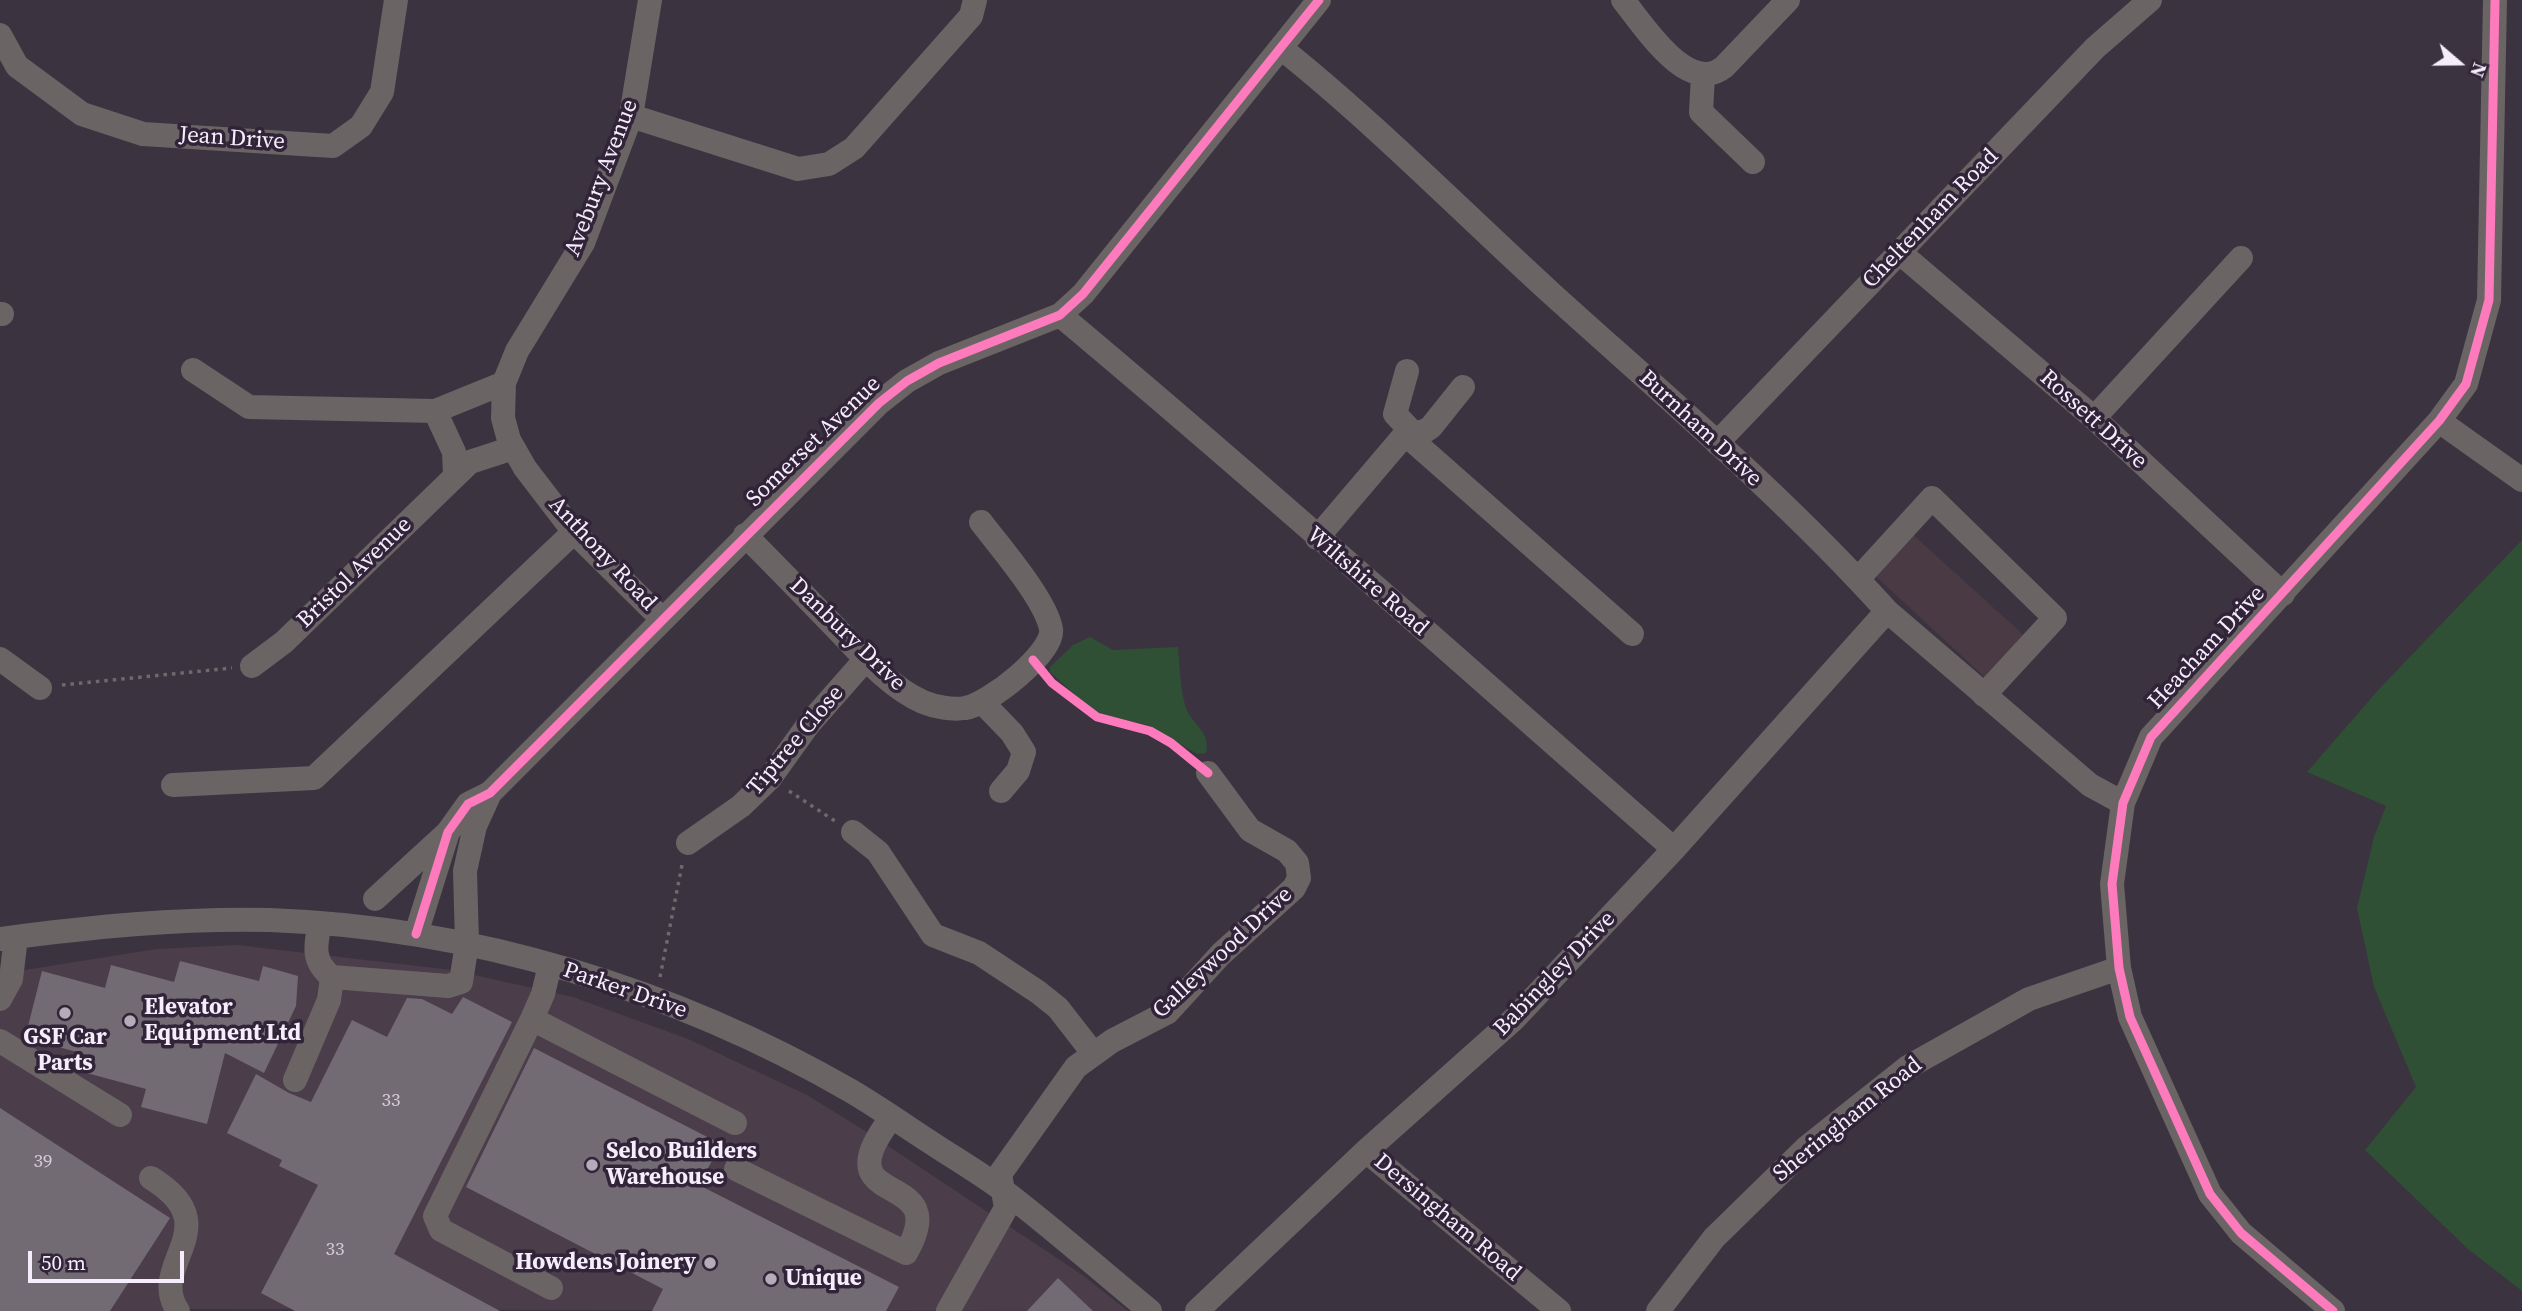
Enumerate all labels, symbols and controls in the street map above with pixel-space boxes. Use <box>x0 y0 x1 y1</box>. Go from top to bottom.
north arrow <box>2424 28 2494 98</box>
text: N <box>2464 59 2493 81</box>
street label: Avebury Avenue <box>559 96 645 260</box>
street label: Jean Drive <box>178 122 286 156</box>
street label: Cheltenham Road <box>1857 143 2005 295</box>
street label: Burnham Drive <box>1633 365 1767 493</box>
street label: Rossett Drive <box>2034 365 2152 475</box>
street label: Somerset Avenue <box>741 371 887 513</box>
street label: Anthony Road <box>542 491 662 617</box>
street label: Bristol Avenue <box>292 511 418 635</box>
street label: Wiltshire Road <box>1301 522 1433 642</box>
street label: Danbury Drive <box>783 573 911 697</box>
street label: Heacham Drive <box>2143 581 2271 715</box>
street label: Tiptree Close <box>742 680 850 802</box>
street label: Galleywood Drive <box>1147 881 1299 1025</box>
street label: Babingley Drive <box>1489 906 1621 1042</box>
street label: Parker Drive <box>560 957 690 1025</box>
place label: Elevator Equipment Ltd <box>144 994 301 1048</box>
marker: GSF Car Parts <box>57 1005 73 1021</box>
marker: Elevator Equipment Ltd <box>122 1013 138 1029</box>
place label: GSF Car Parts <box>23 1024 107 1078</box>
street label: Sheringham Road <box>1768 1052 1928 1188</box>
house number: 33 <box>382 1090 400 1112</box>
place label: Selco Builders Warehouse <box>606 1138 757 1192</box>
street label: Dersingham Road <box>1368 1148 1526 1288</box>
house number: 39 <box>34 1151 52 1173</box>
marker: Selco Builders Warehouse <box>584 1157 600 1173</box>
scale bar <box>32 1238 187 1282</box>
house number: 33 <box>326 1239 344 1261</box>
text: 50 m <box>41 1248 86 1277</box>
place label: Howdens Joinery <box>515 1249 696 1277</box>
marker: Howdens Joinery <box>702 1255 718 1271</box>
place label: Unique <box>785 1265 862 1293</box>
marker: Unique <box>763 1271 779 1287</box>

